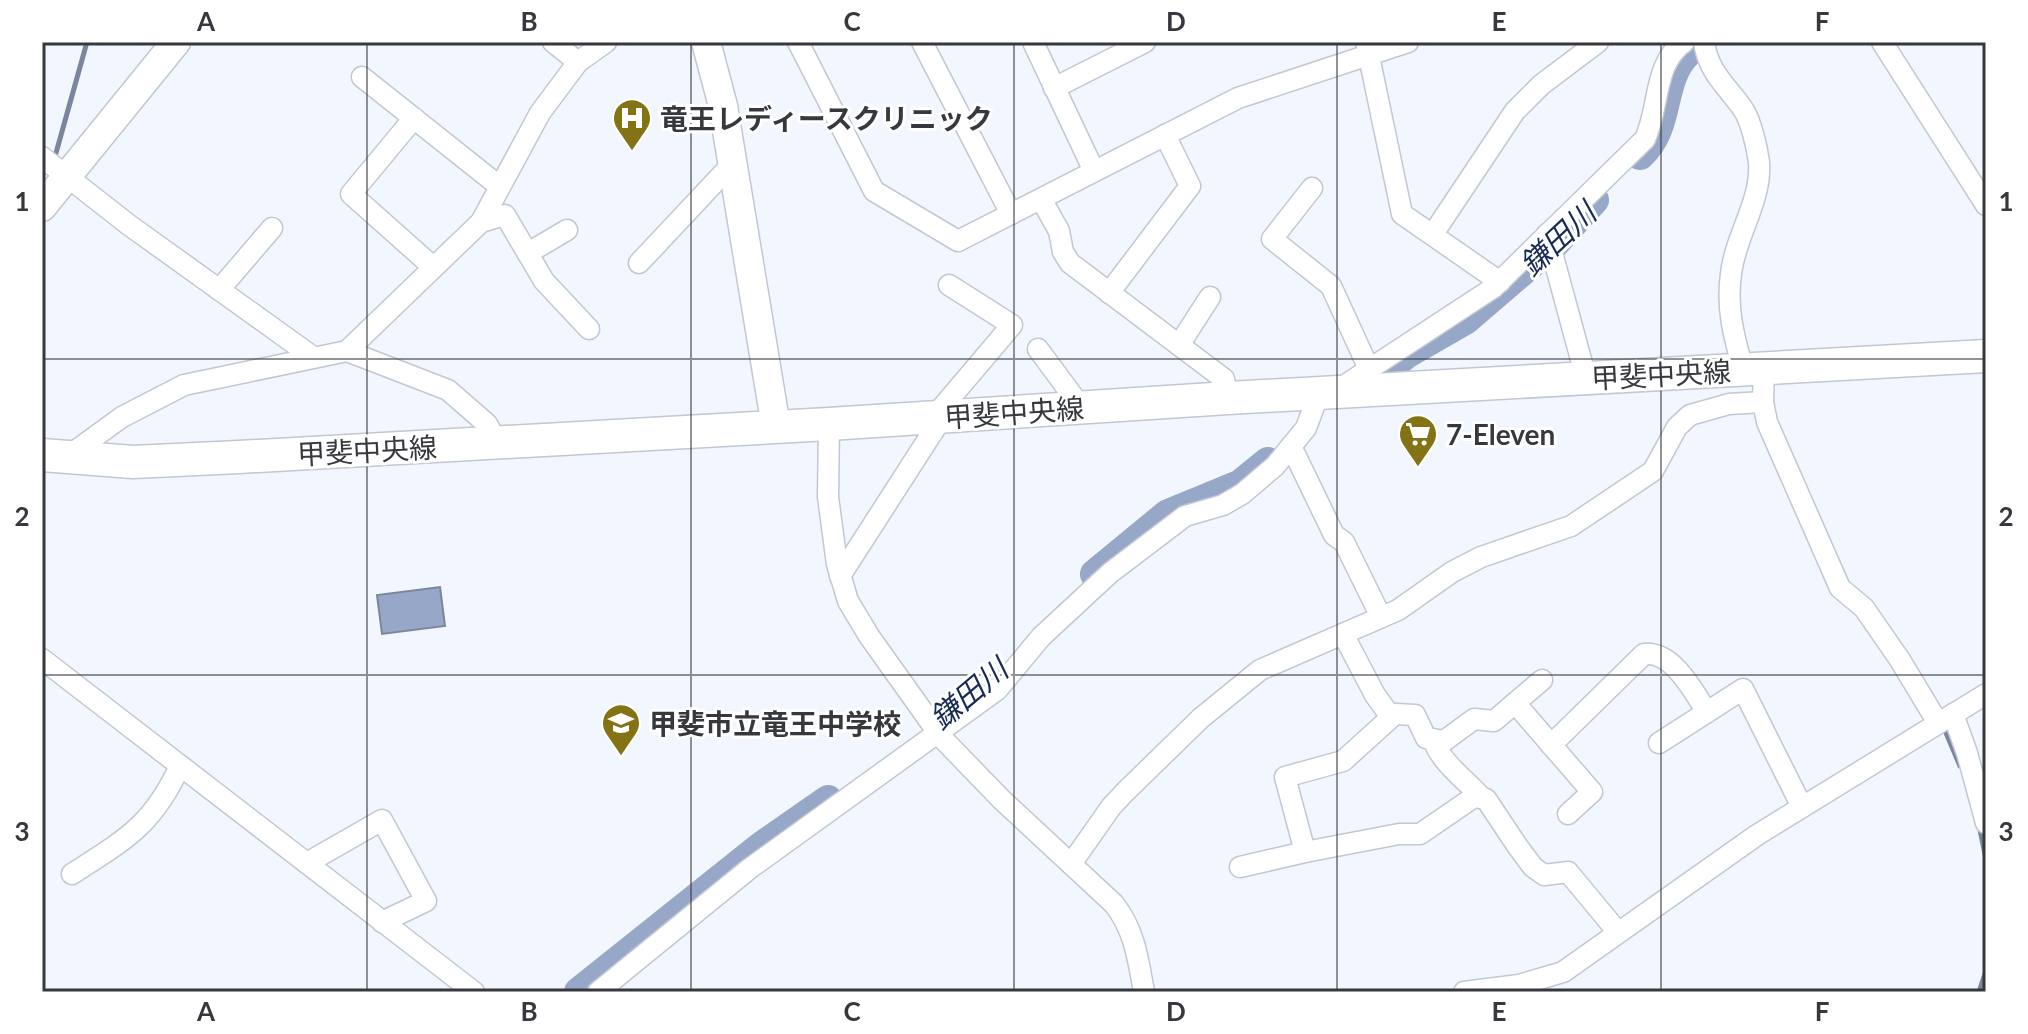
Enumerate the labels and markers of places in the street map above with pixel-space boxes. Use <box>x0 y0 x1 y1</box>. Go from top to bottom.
hospital icon: 竜王レディースクリニック <box>611 97 653 152</box>
place label: 竜王レディースクリニック <box>660 101 993 135</box>
supermarket icon: 7-Eleven <box>1397 413 1439 468</box>
place label: 7-Eleven <box>1446 417 1555 451</box>
school or university icon: 甲斐市立竜王中学校 <box>600 702 642 757</box>
place label: 甲斐市立竜王中学校 <box>649 706 901 740</box>

